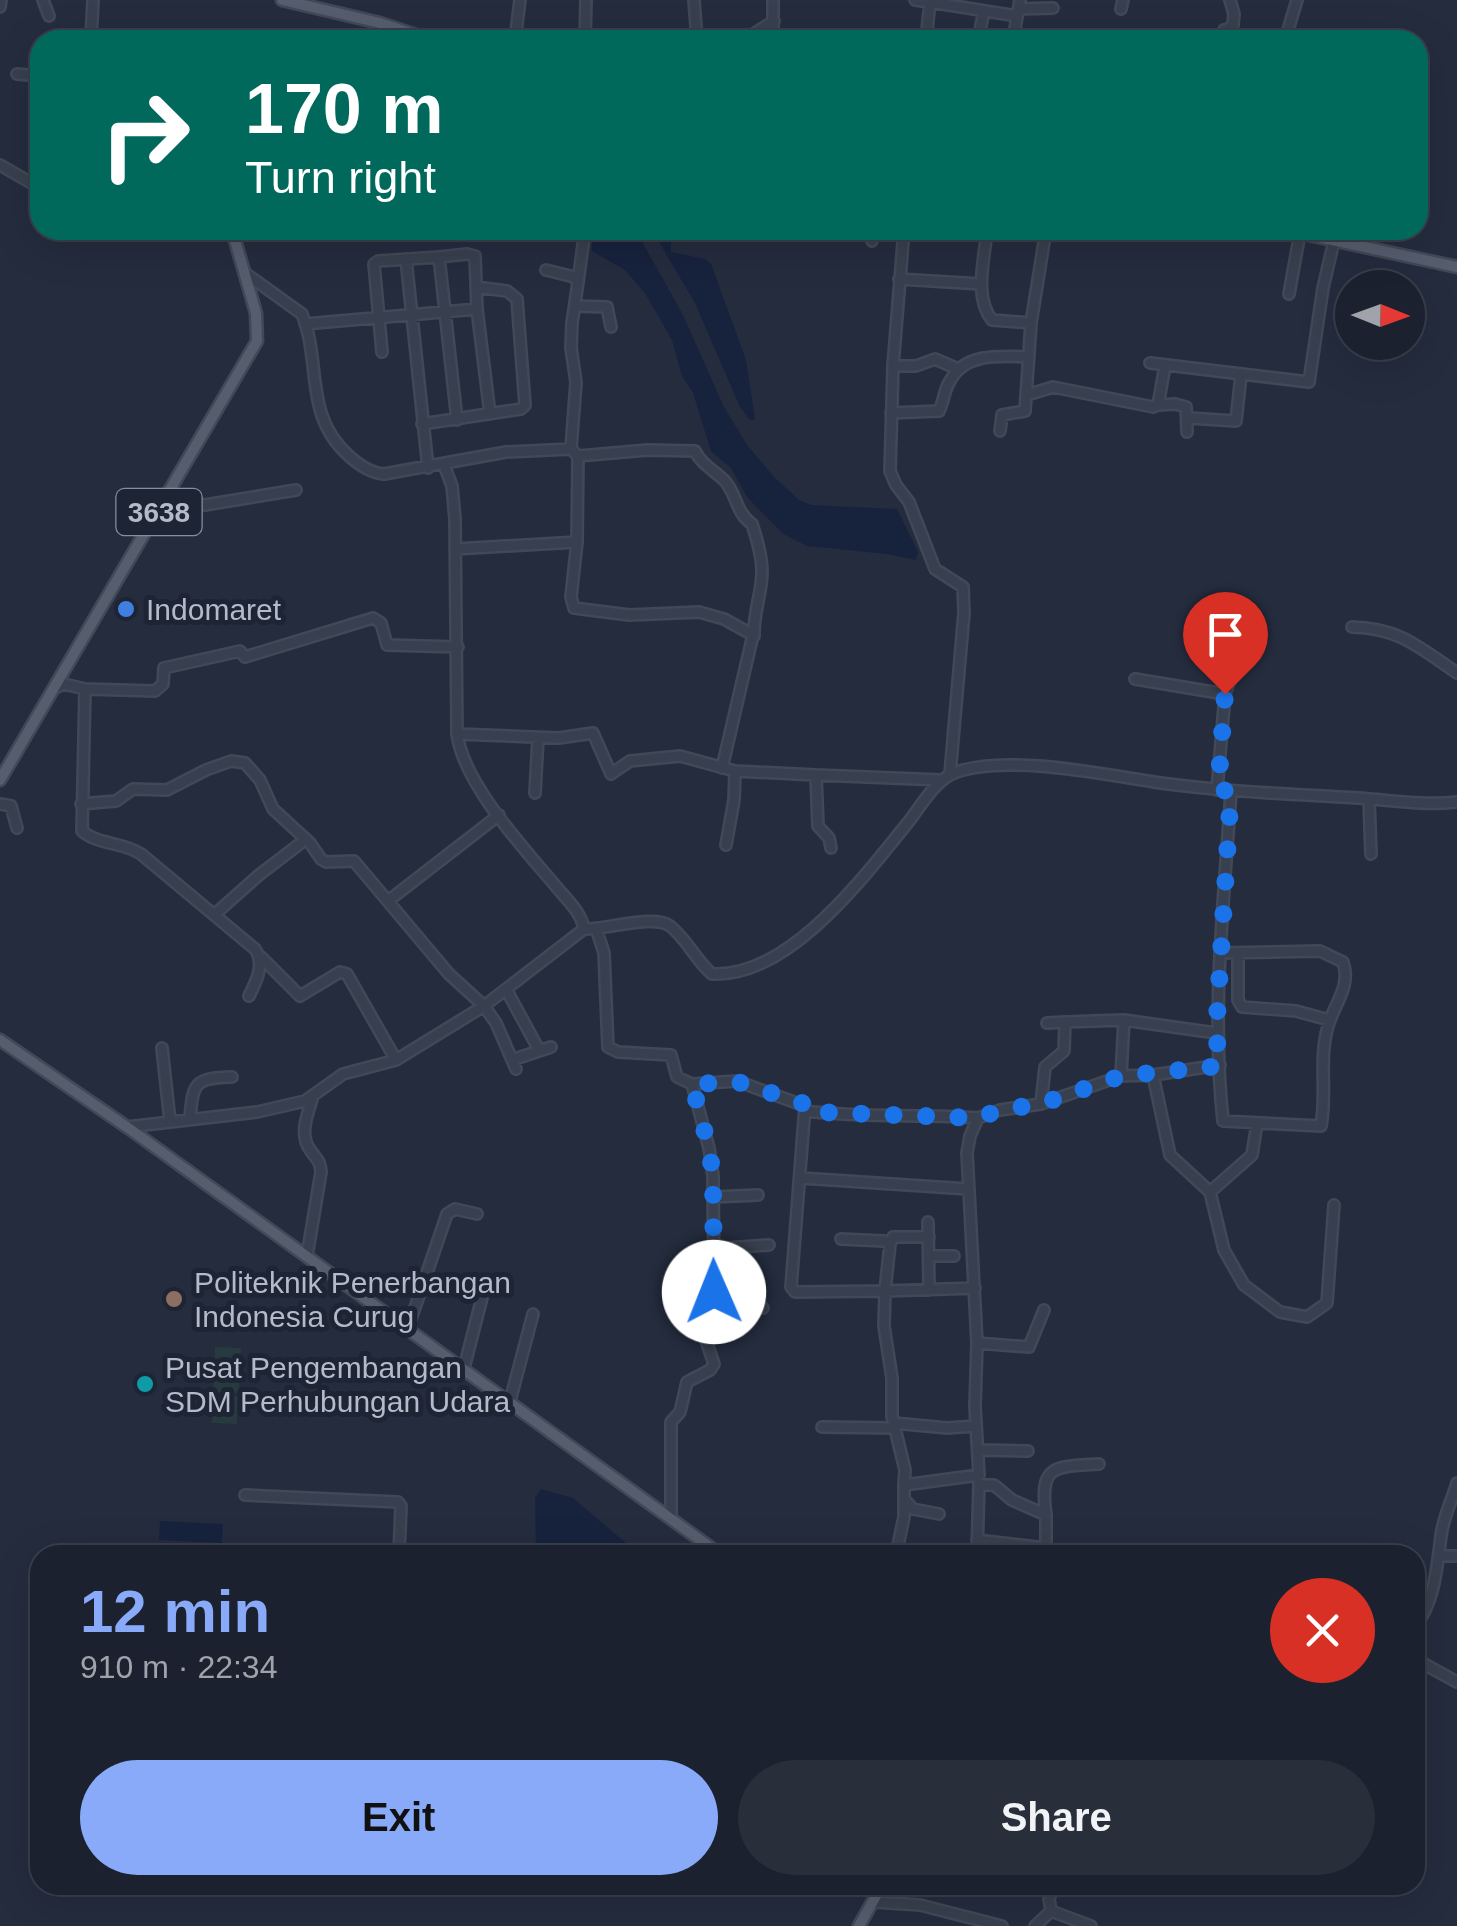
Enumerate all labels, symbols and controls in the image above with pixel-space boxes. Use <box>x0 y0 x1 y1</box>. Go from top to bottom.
icon: right <box>80 70 210 200</box>
text: 170 m <box>245 70 443 148</box>
text: Turn right <box>245 152 436 203</box>
north arrow <box>1335 270 1425 360</box>
map controls <box>1335 270 1425 360</box>
road number: 3638 <box>116 489 202 535</box>
pin <box>1183 592 1268 695</box>
place label: Indomaret <box>146 593 282 626</box>
marker: Indomaret <box>115 598 137 620</box>
icon: arrive <box>1198 607 1253 662</box>
position arrow <box>662 1240 766 1344</box>
place label: Politeknik Penerbangan Indonesia Curug <box>194 1266 511 1333</box>
marker: Politeknik Penerbangan Indonesia Curug <box>163 1288 185 1310</box>
place label: Pusat Pengembangan SDM Perhubungan Udara <box>165 1351 511 1418</box>
marker: Pusat Pengembangan SDM Perhubungan Udara <box>134 1373 156 1395</box>
text: 12 min <box>80 1578 270 1645</box>
button: close <box>1270 1578 1375 1683</box>
text: 910 m · 22:34 <box>80 1649 277 1685</box>
button: Exit <box>80 1760 718 1875</box>
button: Share <box>738 1760 1375 1875</box>

